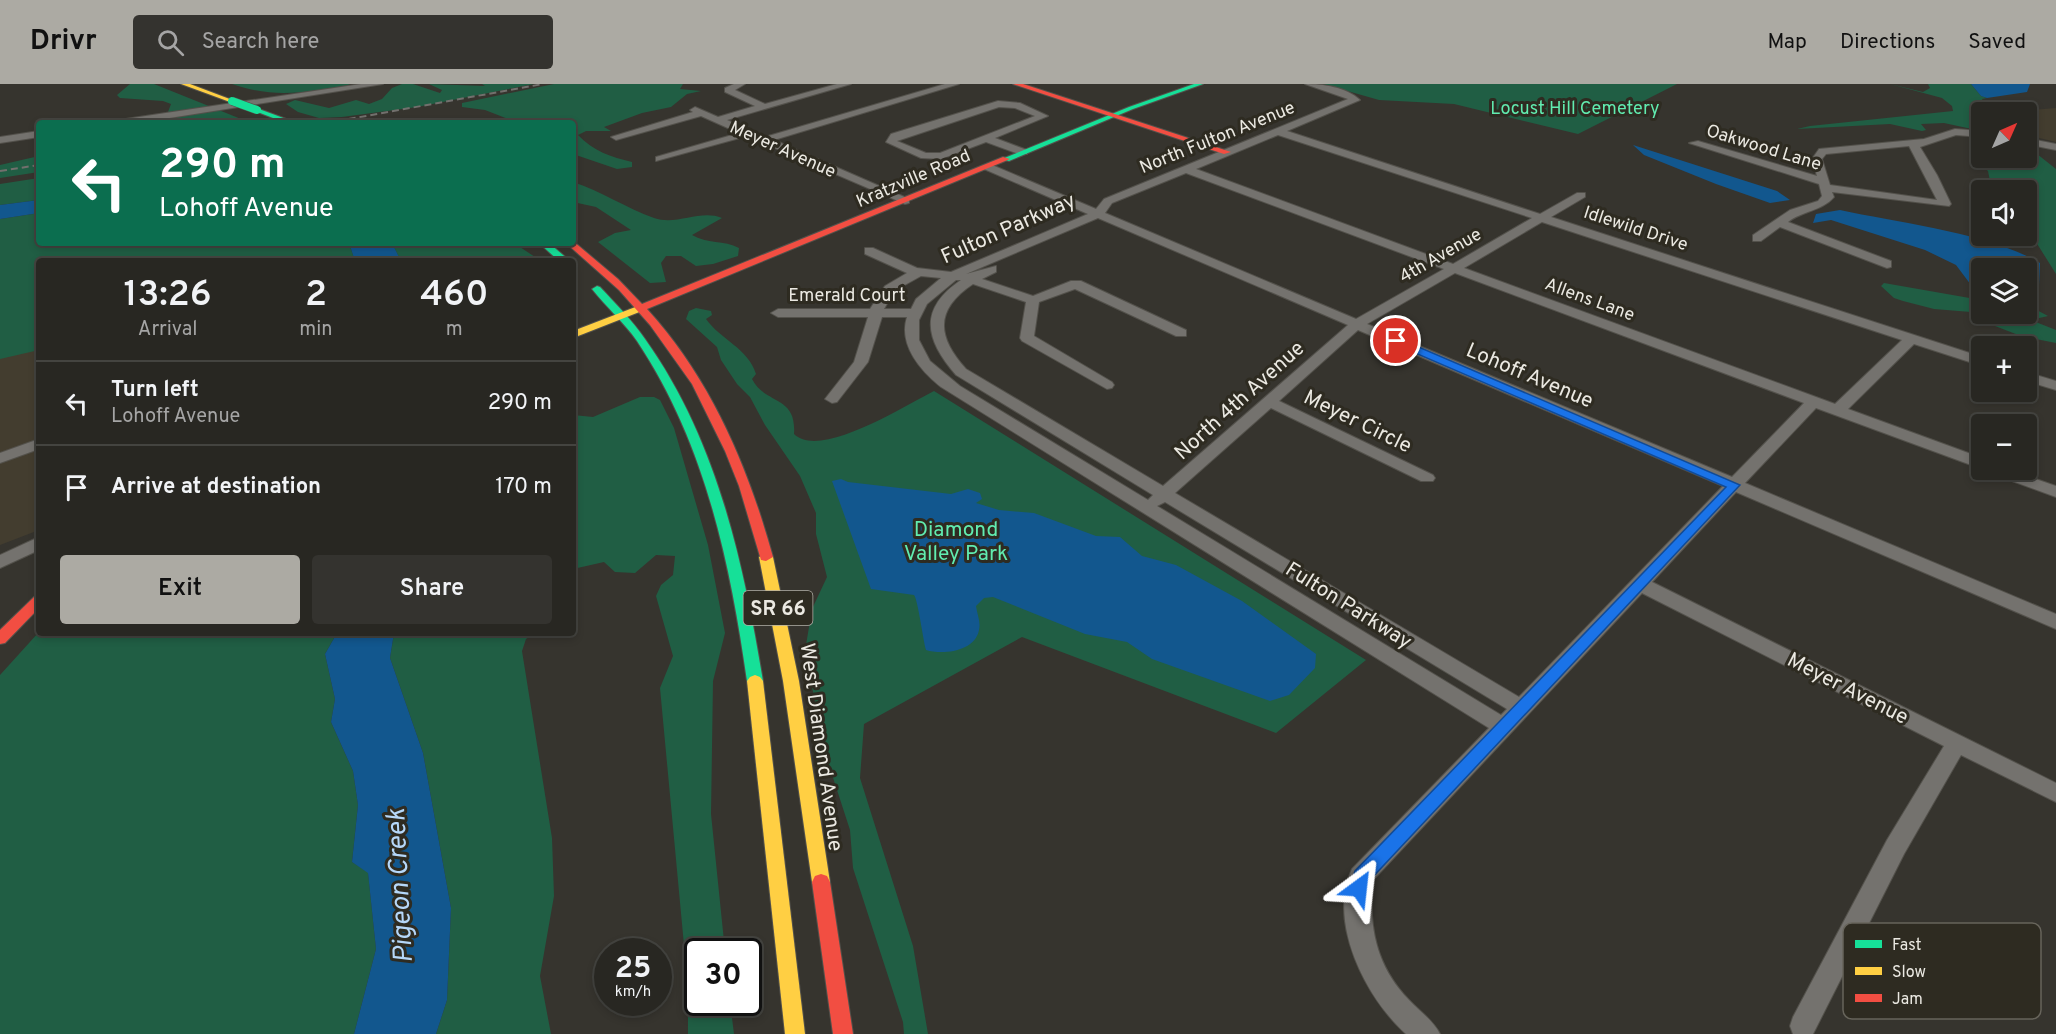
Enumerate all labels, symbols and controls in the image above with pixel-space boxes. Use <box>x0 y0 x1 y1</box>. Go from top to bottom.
search box <box>133 15 553 69</box>
text: Drivr <box>30 24 97 60</box>
icon: search <box>154 26 187 59</box>
text: Search here <box>202 29 319 56</box>
text: Map <box>1767 29 1807 56</box>
text: Directions <box>1840 29 1935 56</box>
text: Saved <box>1968 29 2026 56</box>
street label: North Fulton Avenue <box>1137 97 1299 180</box>
park label: Locust Hill Cemetery <box>1490 98 1660 121</box>
north arrow <box>1971 102 2037 168</box>
map controls <box>1971 102 2037 480</box>
street label: Meyer Avenue <box>726 117 839 184</box>
street label: Oakwood Lane <box>1703 120 1824 177</box>
text: 290 m <box>159 140 286 193</box>
icon: left <box>60 144 138 222</box>
street label: Kratzville Road <box>853 145 974 214</box>
button: sound <box>1971 180 2037 246</box>
street label: Fulton Parkway <box>937 188 1080 271</box>
text: Lohoff Avenue <box>159 192 334 226</box>
street label: Idlewild Drive <box>1580 202 1691 257</box>
street label: 4th Avenue <box>1395 223 1486 289</box>
button: layers <box>1971 258 2037 324</box>
text: 13:26 <box>124 273 212 319</box>
text: 2 <box>305 273 327 319</box>
text: 460 <box>420 273 488 319</box>
street label: Allens Lane <box>1541 273 1638 327</box>
street label: Emerald Court <box>788 285 906 308</box>
pin <box>1370 315 1421 366</box>
text: Arrival <box>138 317 197 343</box>
text: min <box>299 317 333 343</box>
text: m <box>446 317 463 343</box>
icon: arrive <box>1379 324 1412 357</box>
street label: North 4th Avenue <box>1169 336 1311 467</box>
button: + <box>1971 336 2037 402</box>
street label: Lohoff Avenue <box>1462 337 1597 415</box>
text: Turn left <box>111 377 199 404</box>
street label: Meyer Circle <box>1299 385 1416 460</box>
icon: left <box>60 387 93 420</box>
text: 290 m <box>488 390 552 417</box>
text: Lohoff Avenue <box>111 404 240 430</box>
button: − <box>1971 414 2037 480</box>
icon: arrive <box>60 471 93 504</box>
text: Arrive at destination <box>111 474 321 501</box>
text: 170 m <box>495 474 552 501</box>
park label: Diamond Valley Park <box>904 517 1008 568</box>
button: Exit <box>60 555 300 624</box>
button: Share <box>312 555 552 624</box>
street label: Fulton Parkway <box>1280 557 1417 656</box>
road number: SR 66 <box>744 591 812 625</box>
street label: West Diamond Avenue <box>793 641 848 853</box>
street label: Meyer Avenue <box>1782 647 1913 732</box>
water label: Pigeon Creek <box>380 806 422 964</box>
position arrow <box>1327 856 1391 920</box>
legend <box>1843 923 2041 1019</box>
text: Fast <box>1892 936 1922 956</box>
speed limit sign: 30 <box>684 938 762 1016</box>
text: 25 <box>615 951 651 988</box>
text: Slow <box>1892 963 1926 983</box>
text: km/h <box>615 983 651 1002</box>
text: Jam <box>1892 990 1923 1010</box>

